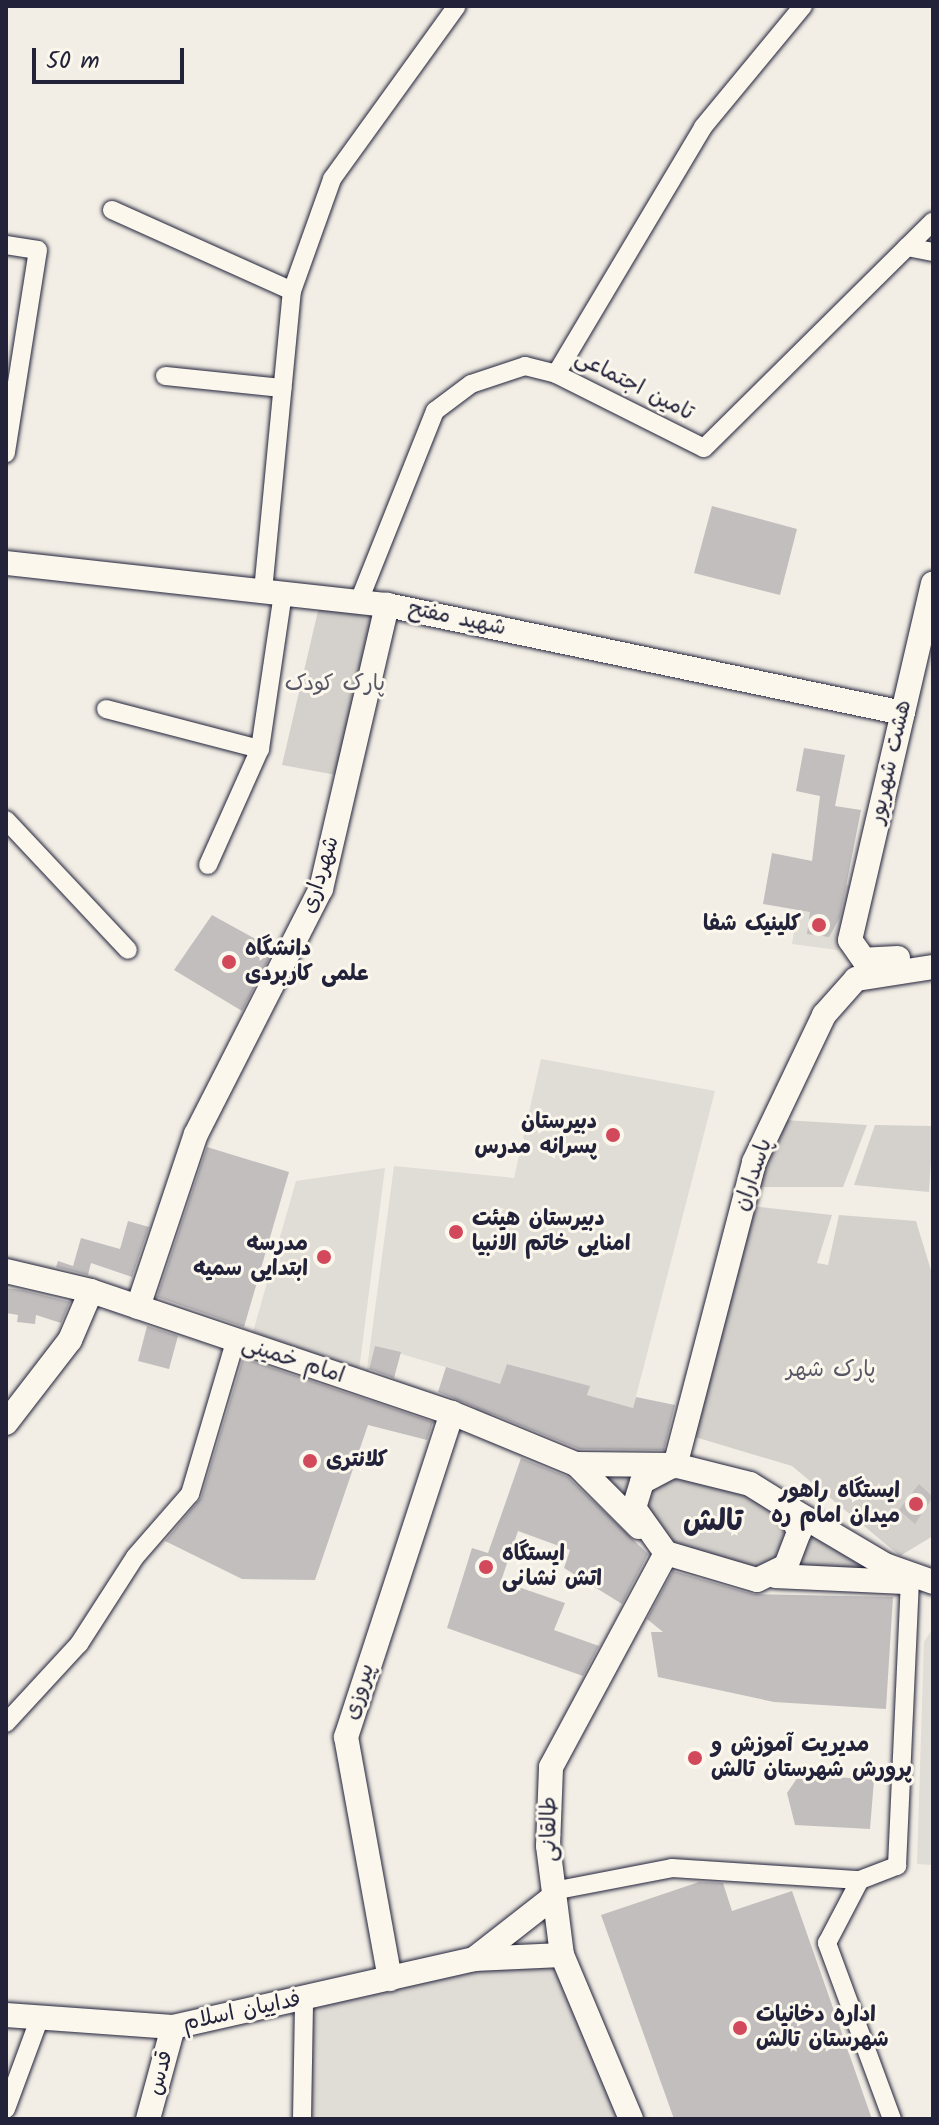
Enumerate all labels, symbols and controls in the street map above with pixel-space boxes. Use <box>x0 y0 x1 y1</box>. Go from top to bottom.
scale bar <box>36 32 188 82</box>
text: 50 m <box>46 42 100 81</box>
street label: تامین اجتماعی <box>570 345 698 427</box>
street label: شهید مفتح <box>406 596 508 642</box>
park label: پارک کودک <box>285 672 385 698</box>
street label: هشت شهریور <box>864 698 918 826</box>
street label: شهرداری <box>296 833 346 917</box>
place label: کلینیک شفا <box>703 912 801 938</box>
marker: کلینیک شفا <box>808 914 830 936</box>
place label: دانشگاه علمی کاربردی <box>245 936 368 988</box>
marker: دانشگاه علمی کاربردی <box>220 953 238 971</box>
place label: دبیرستان پسرانه مدرس <box>475 1109 597 1160</box>
marker: دبیرستان پسرانه مدرس <box>604 1126 622 1144</box>
street label: پاسداران <box>729 1135 779 1215</box>
place label: دبیرستان هیئت امنایی خاتم الانبیا <box>472 1206 631 1258</box>
marker: دبیرستان هیئت امنایی خاتم الانبیا <box>447 1223 465 1241</box>
place label: مدرسه ابتدایی سمیه <box>194 1231 308 1282</box>
marker: مدرسه ابتدایی سمیه <box>315 1248 333 1266</box>
street label: امام خمینی <box>238 1332 348 1390</box>
park label: پارک شهر <box>786 1358 876 1384</box>
place label: کلانتری <box>326 1448 388 1474</box>
marker: کلانتری <box>301 1452 319 1470</box>
place label: ایستگاه راهور میدان امام ره <box>771 1478 900 1530</box>
marker: ایستگاه راهور میدان امام ره <box>907 1495 925 1513</box>
district label: تالش <box>683 1504 743 1540</box>
place label: ایستگاه اتش نشانی <box>502 1541 602 1592</box>
marker: ایستگاه اتش نشانی <box>477 1558 495 1576</box>
street label: پیروزی <box>339 1661 381 1723</box>
place label: مدیریت آموزش و پرورش شهرستان تالش <box>711 1732 912 1784</box>
marker: مدیریت آموزش و پرورش شهرستان تالش <box>686 1749 704 1767</box>
street label: طالقانی <box>537 1796 563 1862</box>
street label: فداییان اسلام <box>181 1987 303 2037</box>
place label: اداره دخانیات شهرستان تالش <box>756 2002 889 2054</box>
marker: اداره دخانیات شهرستان تالش <box>731 2019 749 2037</box>
street label: قدس <box>142 2048 180 2098</box>

